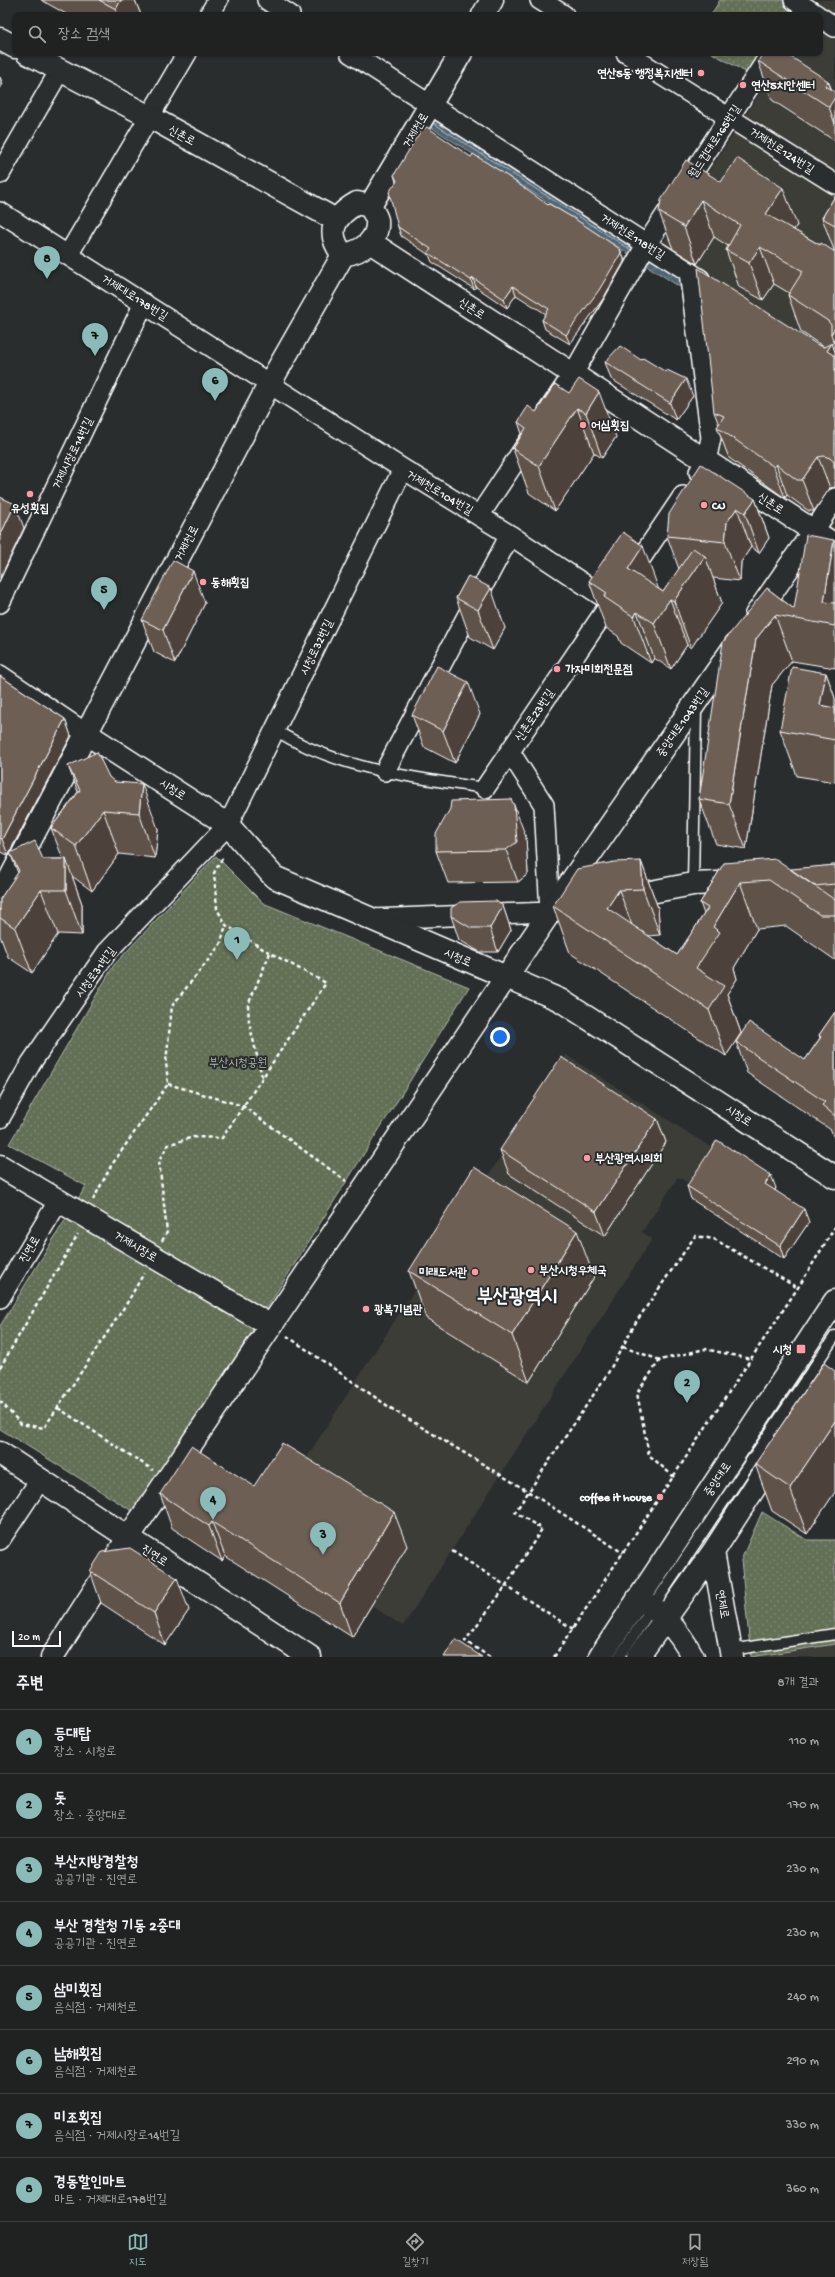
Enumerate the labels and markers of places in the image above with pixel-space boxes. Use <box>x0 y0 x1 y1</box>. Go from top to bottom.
place label: 연산5동 행정복지센터 <box>597 68 693 82</box>
marker: 연산5동 행정복지센터 <box>696 68 706 78</box>
marker: 연산5치안센터 <box>738 80 748 90</box>
place label: 연산5치안센터 <box>751 80 815 94</box>
pin: 8 <box>34 246 60 279</box>
pin: 7 <box>82 323 108 356</box>
pin: 6 <box>202 368 228 401</box>
place label: 어심횟집 <box>591 419 630 434</box>
marker: 어심횟집 <box>578 420 588 430</box>
marker: 유성횟집 <box>25 489 35 499</box>
marker: CU <box>699 500 709 510</box>
place label: CU <box>711 500 726 514</box>
place label: 유성횟집 <box>11 502 49 517</box>
place label: 동해횟집 <box>211 576 250 591</box>
pin: 5 <box>91 577 117 610</box>
marker: 동해횟집 <box>198 577 208 587</box>
place label: 가자미회전문점 <box>565 663 633 678</box>
marker: 가자미회전문점 <box>552 664 562 674</box>
pin: 1 <box>224 927 250 960</box>
marker: 부산광역시의회 <box>582 1153 592 1163</box>
place label: 부산광역시의회 <box>595 1153 663 1167</box>
marker: 부산시청우체국 <box>526 1265 536 1275</box>
place label: 부산시청우체국 <box>539 1265 607 1279</box>
place label: 미래도서관 <box>419 1266 467 1281</box>
marker: 미래도서관 <box>470 1267 480 1277</box>
place label: 광복기념관 <box>374 1303 423 1318</box>
marker: 광복기념관 <box>361 1304 371 1314</box>
marker: 시청 <box>795 1343 807 1355</box>
place label: 시청 <box>773 1344 792 1358</box>
pin: 2 <box>674 1370 700 1403</box>
pin: 4 <box>200 1487 226 1520</box>
place label: coffee it house <box>580 1492 653 1506</box>
marker: coffee it house <box>655 1492 665 1502</box>
pin: 3 <box>310 1522 336 1555</box>

